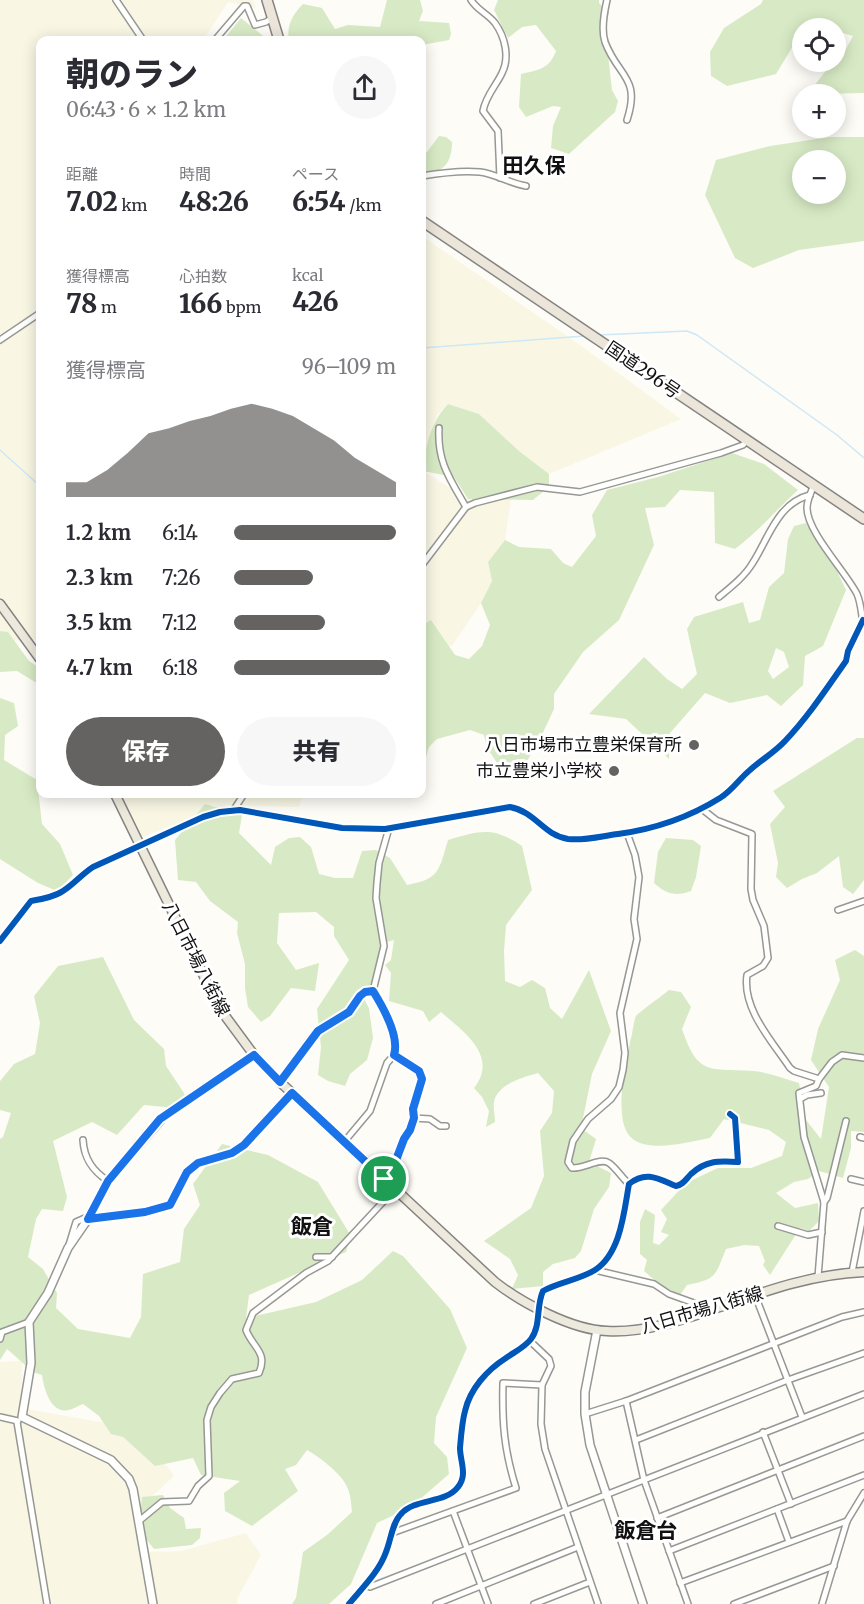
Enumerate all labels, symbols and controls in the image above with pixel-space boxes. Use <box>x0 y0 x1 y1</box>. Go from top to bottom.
map controls <box>792 18 846 204</box>
button: locate <box>792 18 846 72</box>
text: 朝のラン <box>66 54 198 95</box>
button: share <box>333 56 396 119</box>
button: + <box>792 84 846 138</box>
text: 06:43 · 6 × 1.2 km <box>66 97 226 122</box>
button: − <box>792 150 846 204</box>
district label: 田久保 <box>503 152 566 179</box>
text: 距離 <box>66 164 98 184</box>
text: 時間 <box>179 164 211 184</box>
text: ペース <box>292 164 339 184</box>
text: 7.02 <box>66 185 118 218</box>
text: 48:26 <box>179 185 249 218</box>
text: 6:54 <box>292 185 346 218</box>
text: km <box>118 195 148 215</box>
text: /km <box>346 195 382 215</box>
text: kcal <box>292 265 323 285</box>
text: 獲得標高 <box>66 266 130 286</box>
text: 心拍数 <box>179 266 227 286</box>
text: 426 <box>292 285 339 318</box>
text: 78 <box>66 287 97 320</box>
text: 166 <box>179 287 222 320</box>
text: m <box>97 297 117 317</box>
text: bpm <box>222 297 261 317</box>
street label: 国道296号 <box>601 336 685 403</box>
text: 96–109 m <box>302 354 396 379</box>
text: 獲得標高 <box>66 357 146 382</box>
text: 1.2 km <box>66 520 131 545</box>
text: 6:14 <box>162 520 198 545</box>
text: 2.3 km <box>66 565 133 590</box>
text: 7:26 <box>162 565 201 590</box>
text: 3.5 km <box>66 610 132 635</box>
text: 7:12 <box>162 610 197 635</box>
text: 4.7 km <box>66 655 133 680</box>
text: 6:18 <box>162 655 198 680</box>
button: 保存 <box>66 717 225 786</box>
button: 共有 <box>237 717 396 786</box>
place label: 八日市場市立豊栄保育所 <box>484 733 682 756</box>
marker: 八日市場市立豊栄保育所 <box>687 738 701 752</box>
place label: 市立豊栄小学校 <box>476 759 602 782</box>
marker: 市立豊栄小学校 <box>607 764 621 778</box>
street label: 八日市場八街線 <box>158 897 235 1020</box>
pin <box>358 1153 409 1204</box>
icon: arrive <box>367 1162 400 1195</box>
district label: 飯倉 <box>290 1213 333 1240</box>
street label: 八日市場八街線 <box>638 1281 766 1338</box>
district label: 飯倉台 <box>614 1517 678 1544</box>

